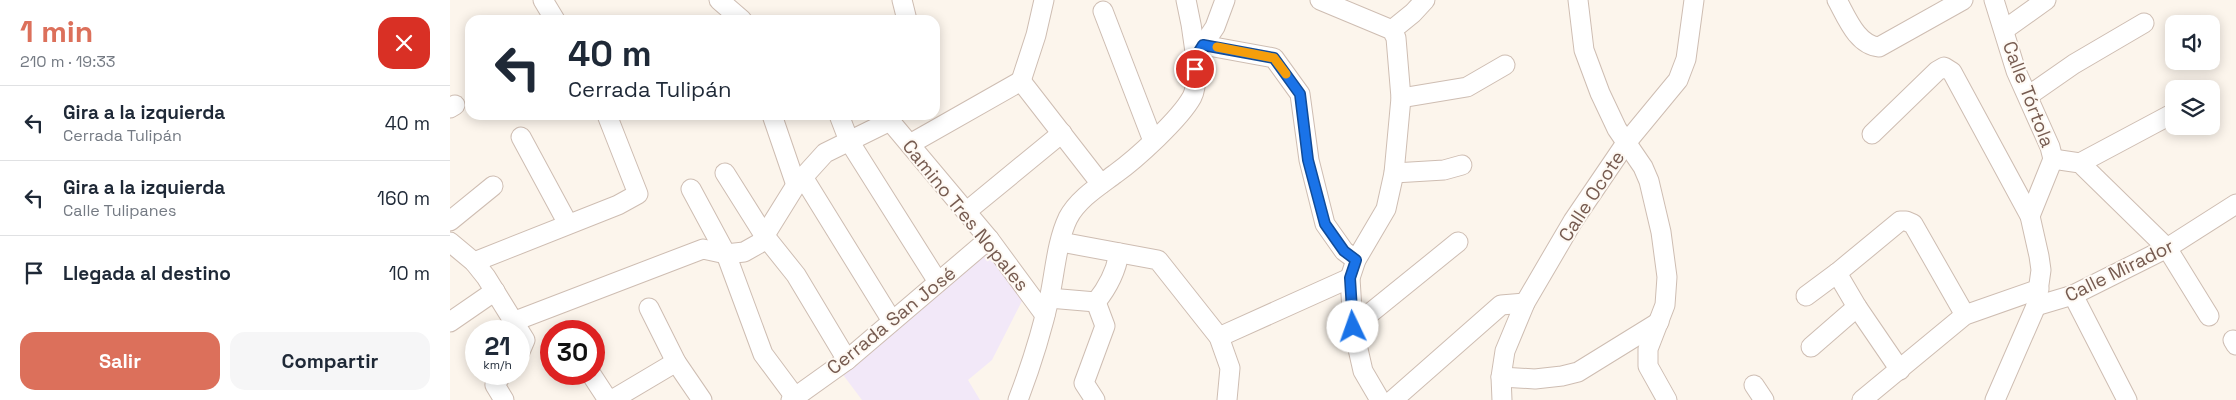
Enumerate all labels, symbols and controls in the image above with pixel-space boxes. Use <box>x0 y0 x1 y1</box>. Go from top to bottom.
text: 1 min <box>20 12 93 51</box>
map controls <box>2165 15 2220 135</box>
button: sound <box>2165 15 2220 70</box>
button: close <box>378 17 430 69</box>
text: 40 m <box>568 32 652 76</box>
icon: left <box>485 35 550 100</box>
street label: Calle Tórtola <box>1997 37 2060 151</box>
pin <box>1174 48 1216 90</box>
text: 210 m · 19:33 <box>20 51 116 72</box>
icon: arrive <box>1181 55 1209 83</box>
text: Cerrada Tulipán <box>568 75 731 103</box>
button: layers <box>2165 80 2220 135</box>
text: Gira a la izquierda <box>63 100 225 125</box>
icon: left <box>20 109 48 137</box>
text: 40 m <box>385 111 430 136</box>
text: Cerrada Tulipán <box>63 125 182 146</box>
street label: Camino Tres Nopales <box>897 134 1034 296</box>
street label: Calle Ocote <box>1553 146 1630 247</box>
text: Gira a la izquierda <box>63 175 225 200</box>
icon: left <box>20 184 48 212</box>
text: 160 m <box>377 186 430 211</box>
text: Calle Tulipanes <box>63 200 177 221</box>
street label: Calle Mirador <box>2061 233 2178 308</box>
icon: arrive <box>20 259 48 287</box>
text: Llegada al destino <box>63 261 231 286</box>
text: 10 m <box>389 261 430 286</box>
street label: Cerrada San José <box>822 261 961 380</box>
position arrow <box>1326 300 1378 352</box>
speed limit sign: 30 <box>540 320 605 385</box>
text: 21 <box>484 330 511 362</box>
button: Salir <box>20 332 220 390</box>
button: Compartir <box>230 332 430 390</box>
text: km/h <box>483 357 512 373</box>

